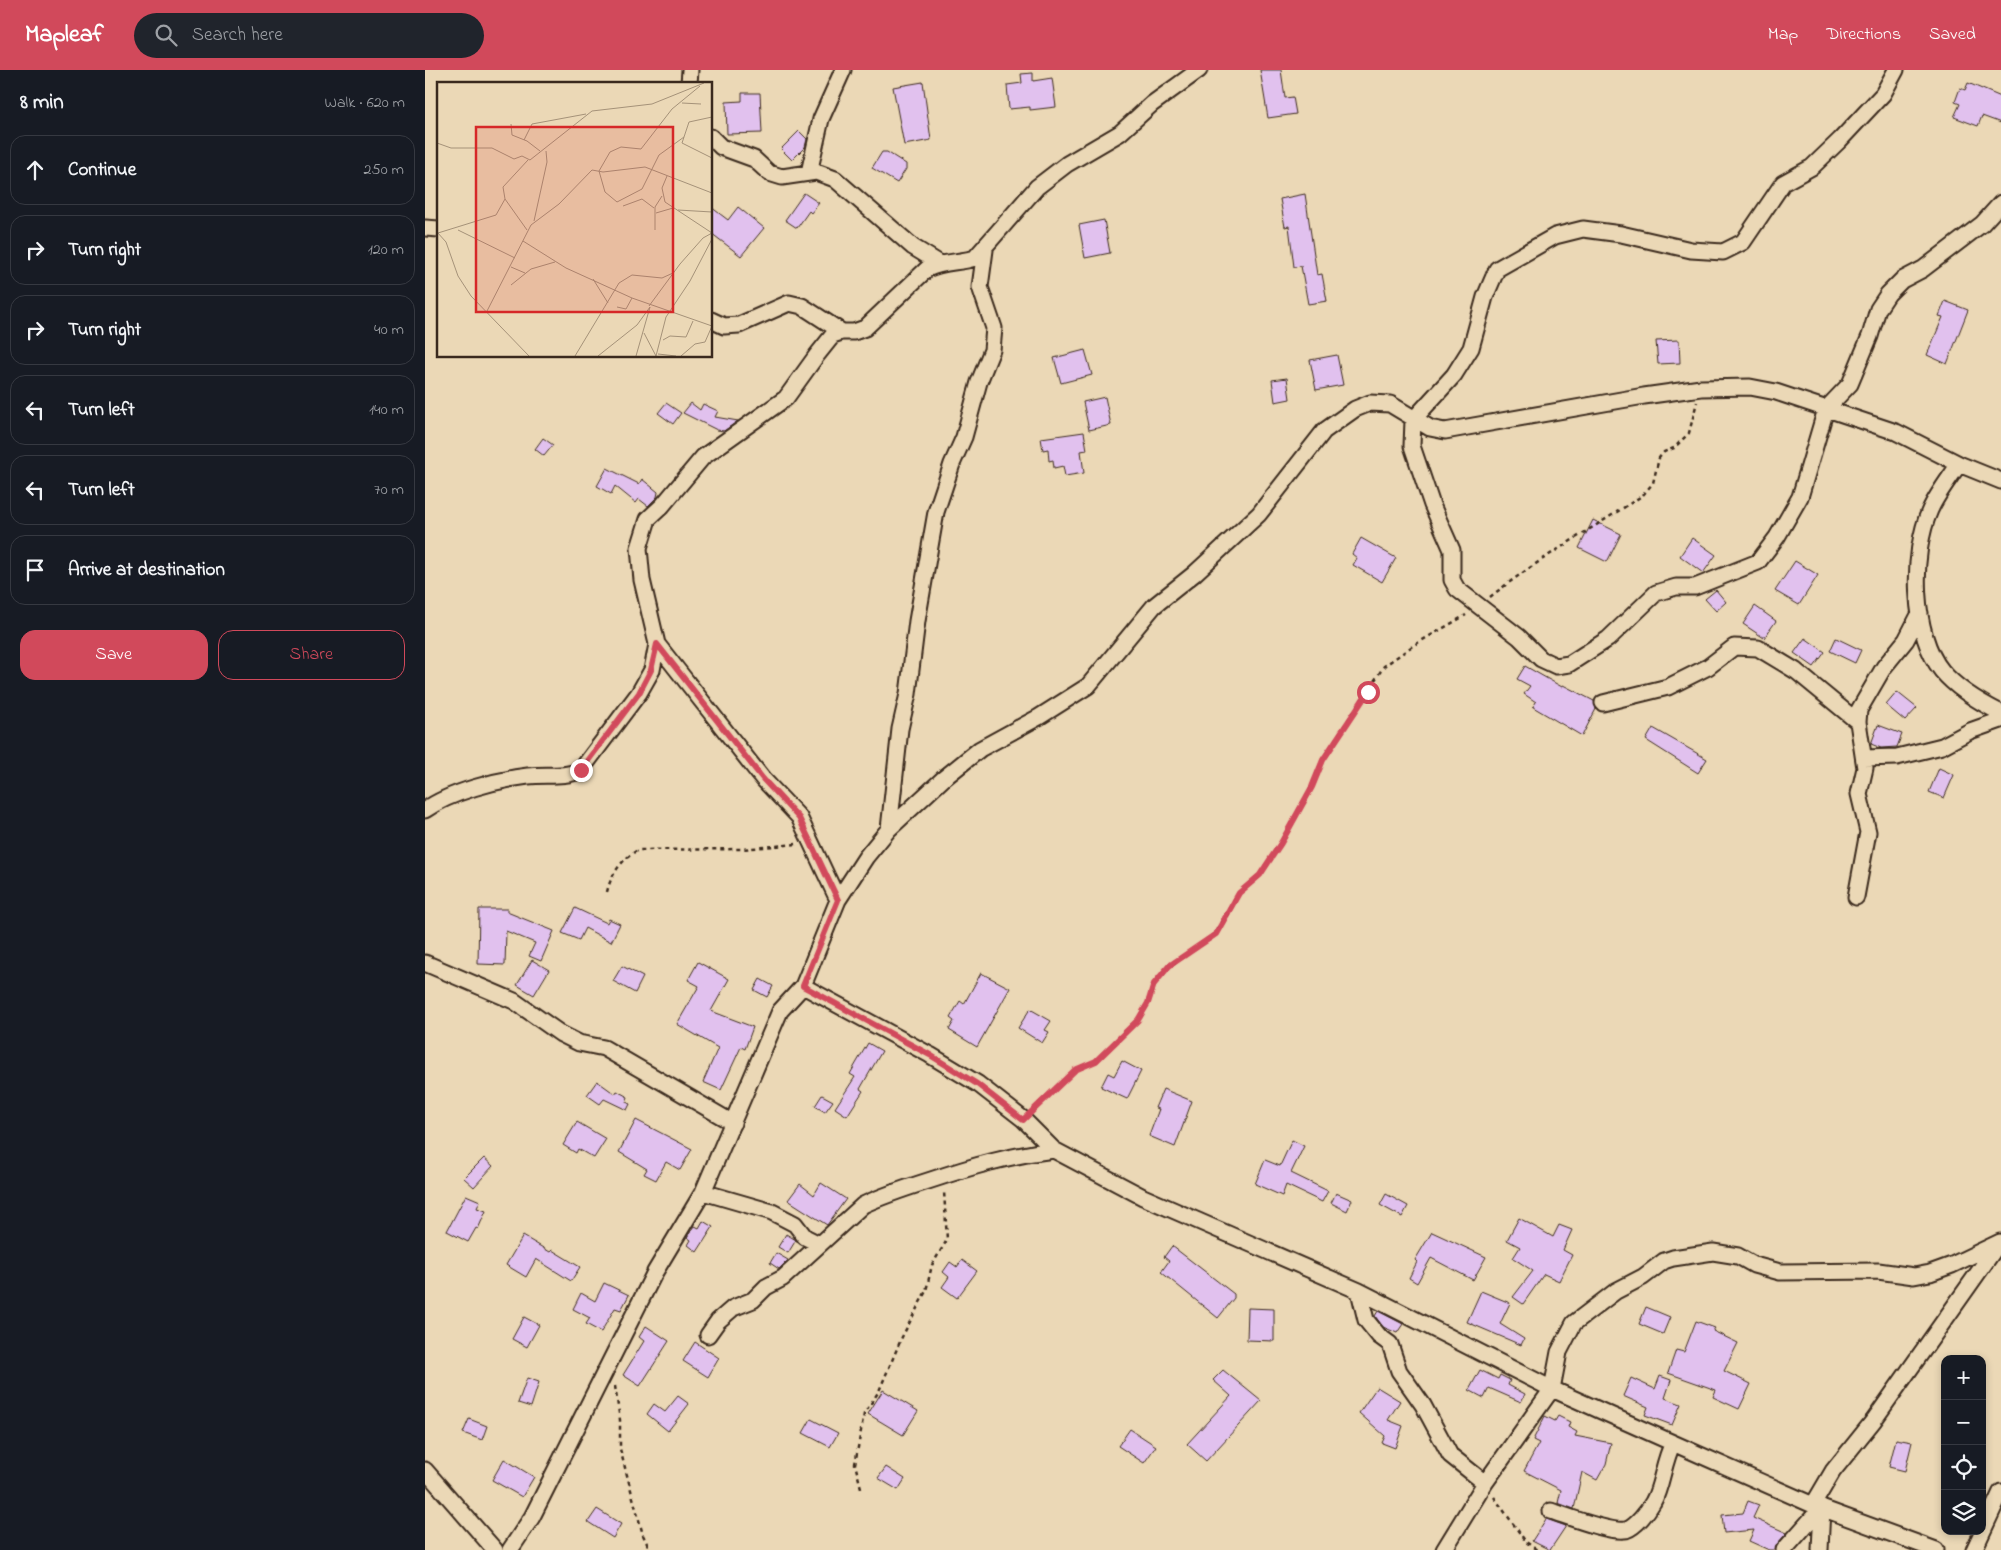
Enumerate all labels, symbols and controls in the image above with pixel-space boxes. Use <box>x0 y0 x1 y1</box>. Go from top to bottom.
search box <box>134 13 484 58</box>
text: Mapleaf <box>25 18 104 53</box>
icon: search <box>152 21 180 49</box>
text: Search here <box>192 22 283 49</box>
text: Map <box>1768 22 1798 48</box>
text: Directions <box>1826 22 1901 48</box>
text: Saved <box>1929 22 1976 48</box>
inset map <box>437 82 713 358</box>
text: 8 min <box>20 88 64 118</box>
text: Walk · 620 m <box>325 91 405 115</box>
icon: ahead <box>21 156 49 184</box>
text: Continue <box>68 157 136 184</box>
text: 250 m <box>364 158 404 182</box>
icon: right <box>21 236 49 264</box>
text: Turn right <box>68 237 141 264</box>
text: 120 m <box>368 238 404 262</box>
icon: right <box>21 316 49 344</box>
text: Turn right <box>68 317 141 344</box>
text: 40 m <box>374 318 404 342</box>
icon: left <box>21 396 49 424</box>
text: Turn left <box>68 397 135 424</box>
text: 140 m <box>369 398 404 422</box>
icon: left <box>21 476 49 504</box>
text: Turn left <box>68 477 135 504</box>
text: 70 m <box>374 478 404 502</box>
icon: arrive <box>21 556 49 584</box>
text: Arrive at destination <box>68 557 225 584</box>
button: Save <box>20 630 208 680</box>
button: Share <box>218 630 405 680</box>
route start <box>1357 681 1380 704</box>
route end <box>570 759 593 782</box>
map controls <box>1941 1355 1986 1535</box>
button: + <box>1941 1355 1986 1400</box>
button: − <box>1941 1400 1986 1445</box>
button: locate <box>1941 1445 1986 1490</box>
button: layers <box>1941 1490 1986 1535</box>

